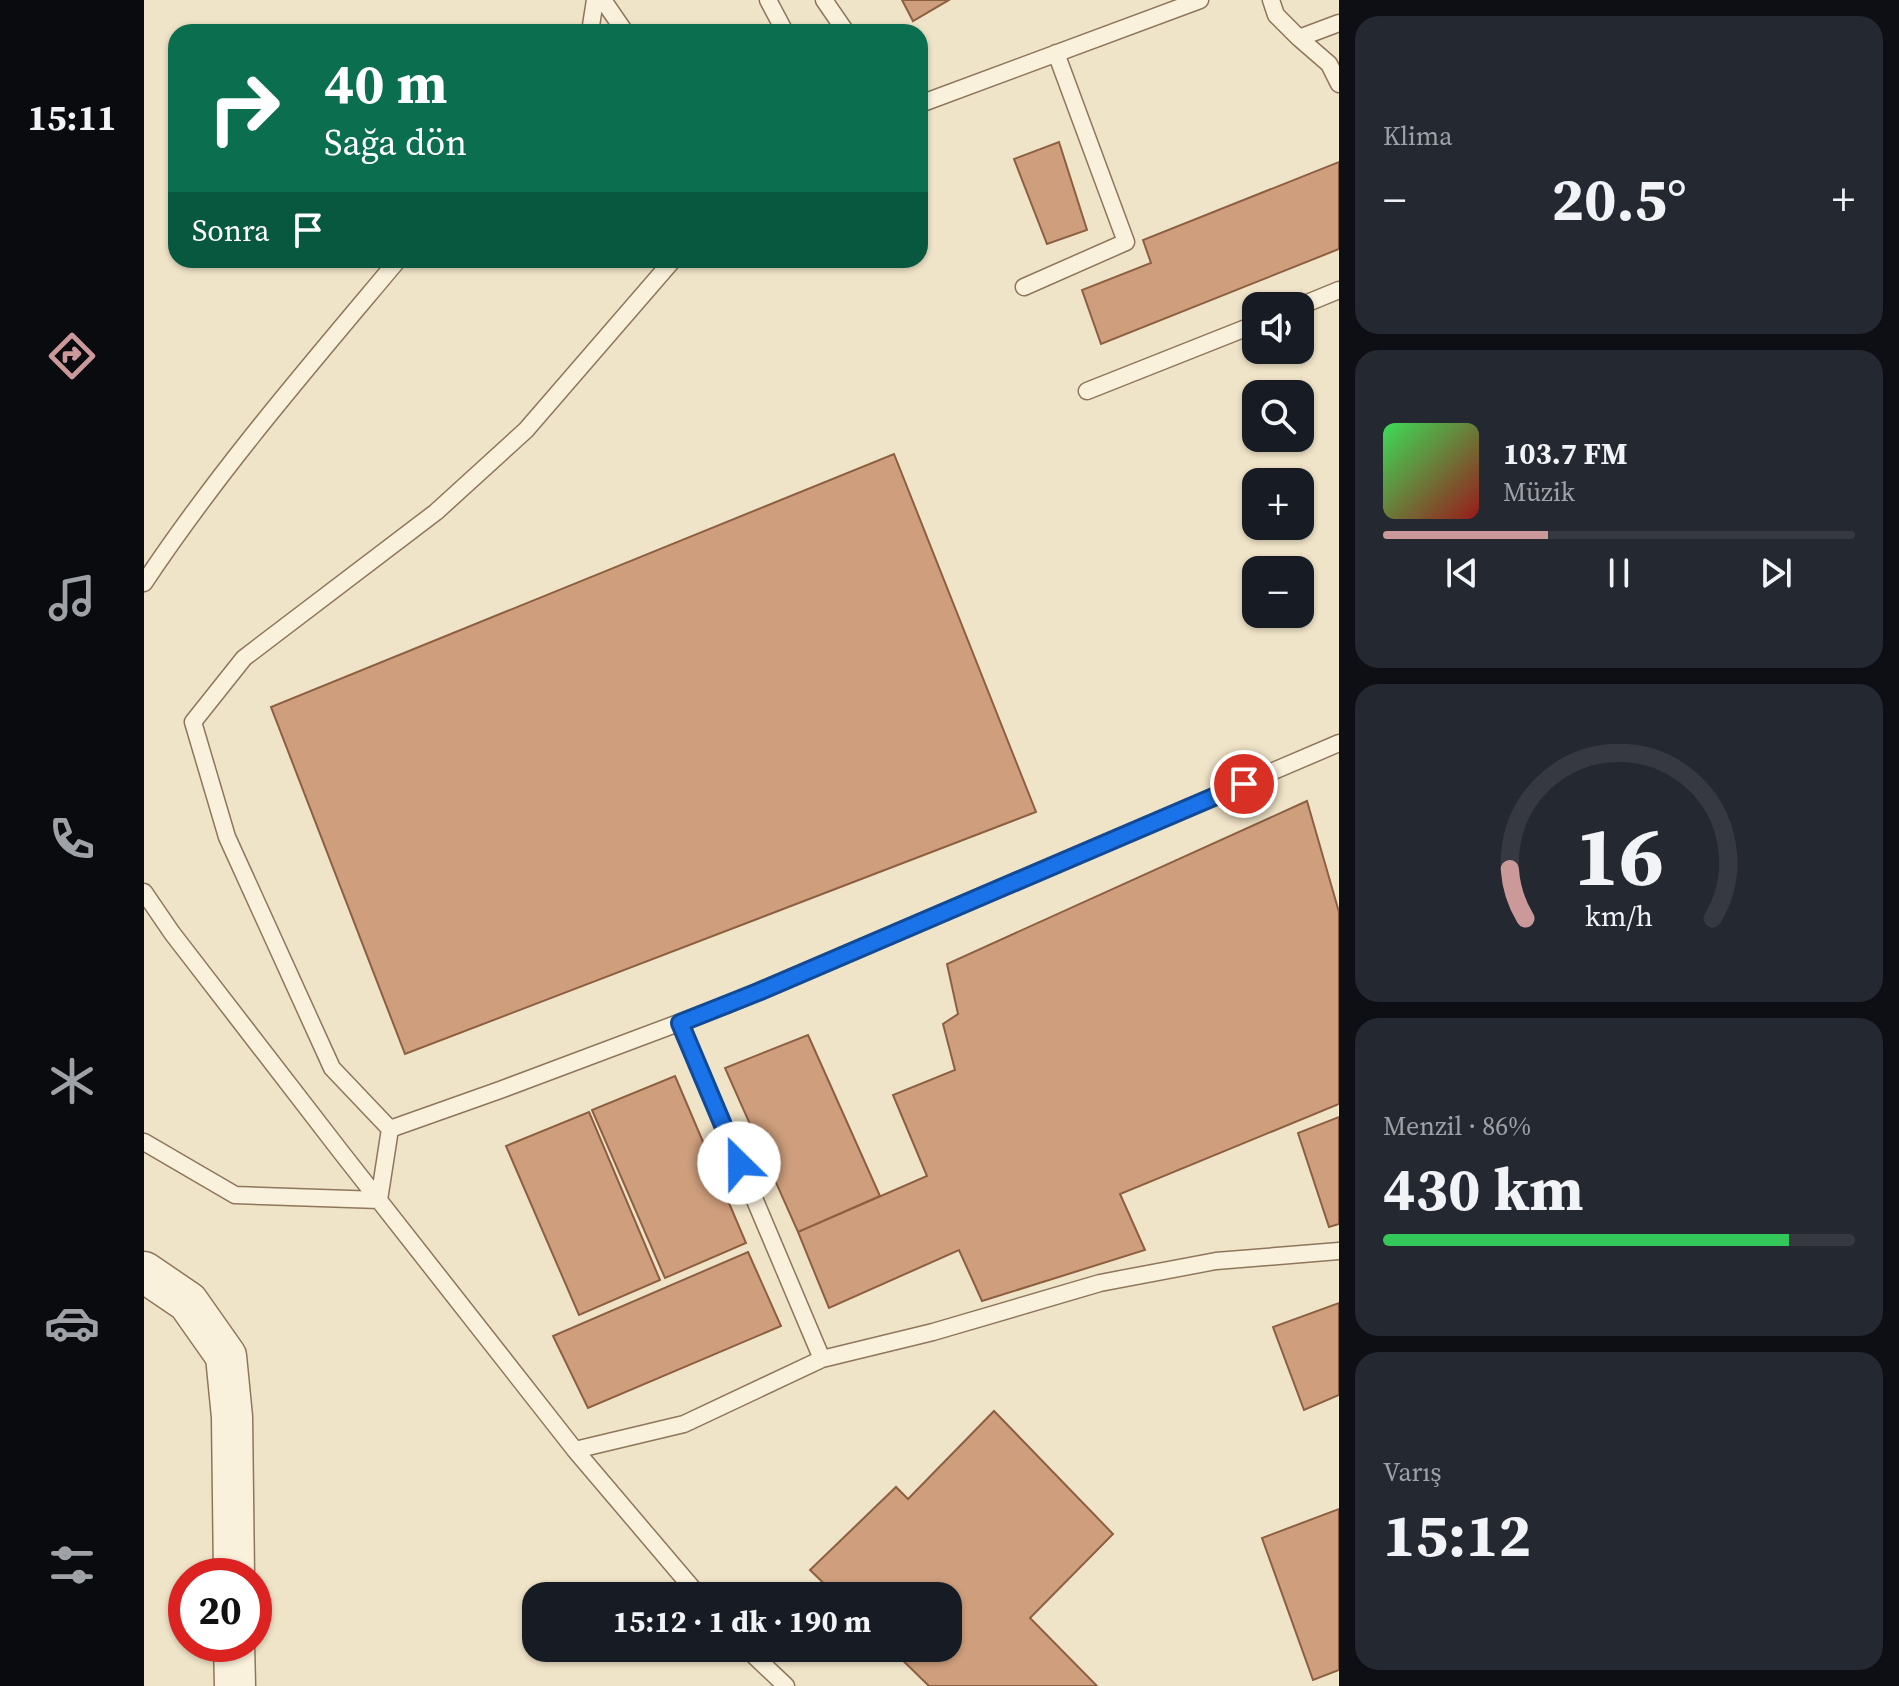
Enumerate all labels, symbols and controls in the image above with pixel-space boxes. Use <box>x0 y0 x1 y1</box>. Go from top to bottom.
text: 40 m <box>324 45 447 122</box>
icon: right <box>192 56 296 160</box>
text: 15:11 <box>28 93 116 142</box>
text: Sağa dön <box>324 118 467 167</box>
text: Klima <box>1383 118 1453 154</box>
text: 20.5° <box>1551 158 1687 240</box>
text: − <box>1383 169 1406 230</box>
text: + <box>1832 169 1855 230</box>
icon: arrive <box>286 208 330 252</box>
text: Sonra <box>192 210 270 251</box>
map controls <box>1242 292 1314 628</box>
button: sound <box>1242 292 1314 364</box>
icon: directions <box>44 328 100 384</box>
button: search <box>1242 380 1314 452</box>
text: 103.7 FM <box>1503 433 1628 474</box>
button: + <box>1242 468 1314 540</box>
text: Müzik <box>1503 474 1575 510</box>
icon: previous <box>1440 551 1484 595</box>
icon: pause <box>1597 551 1641 595</box>
icon: next <box>1754 551 1798 595</box>
button: − <box>1242 556 1314 628</box>
icon: music <box>44 570 100 626</box>
pin <box>1210 750 1278 818</box>
icon: arrive <box>1222 762 1266 806</box>
text: 16 <box>1574 799 1664 913</box>
icon: phone <box>44 811 100 867</box>
text: km/h <box>1585 896 1653 936</box>
icon: climate <box>44 1053 100 1109</box>
text: Menzil · 86% <box>1383 1108 1531 1144</box>
position arrow <box>697 1121 781 1205</box>
text: 430 km <box>1383 1148 1584 1230</box>
icon: car <box>44 1295 100 1351</box>
text: Varış <box>1383 1454 1442 1490</box>
text: 15:12 <box>1383 1494 1531 1576</box>
icon: filters <box>44 1537 100 1593</box>
speed limit sign: 20 <box>168 1558 272 1662</box>
text: 15:12 · 1 dk · 190 m <box>613 1601 871 1642</box>

